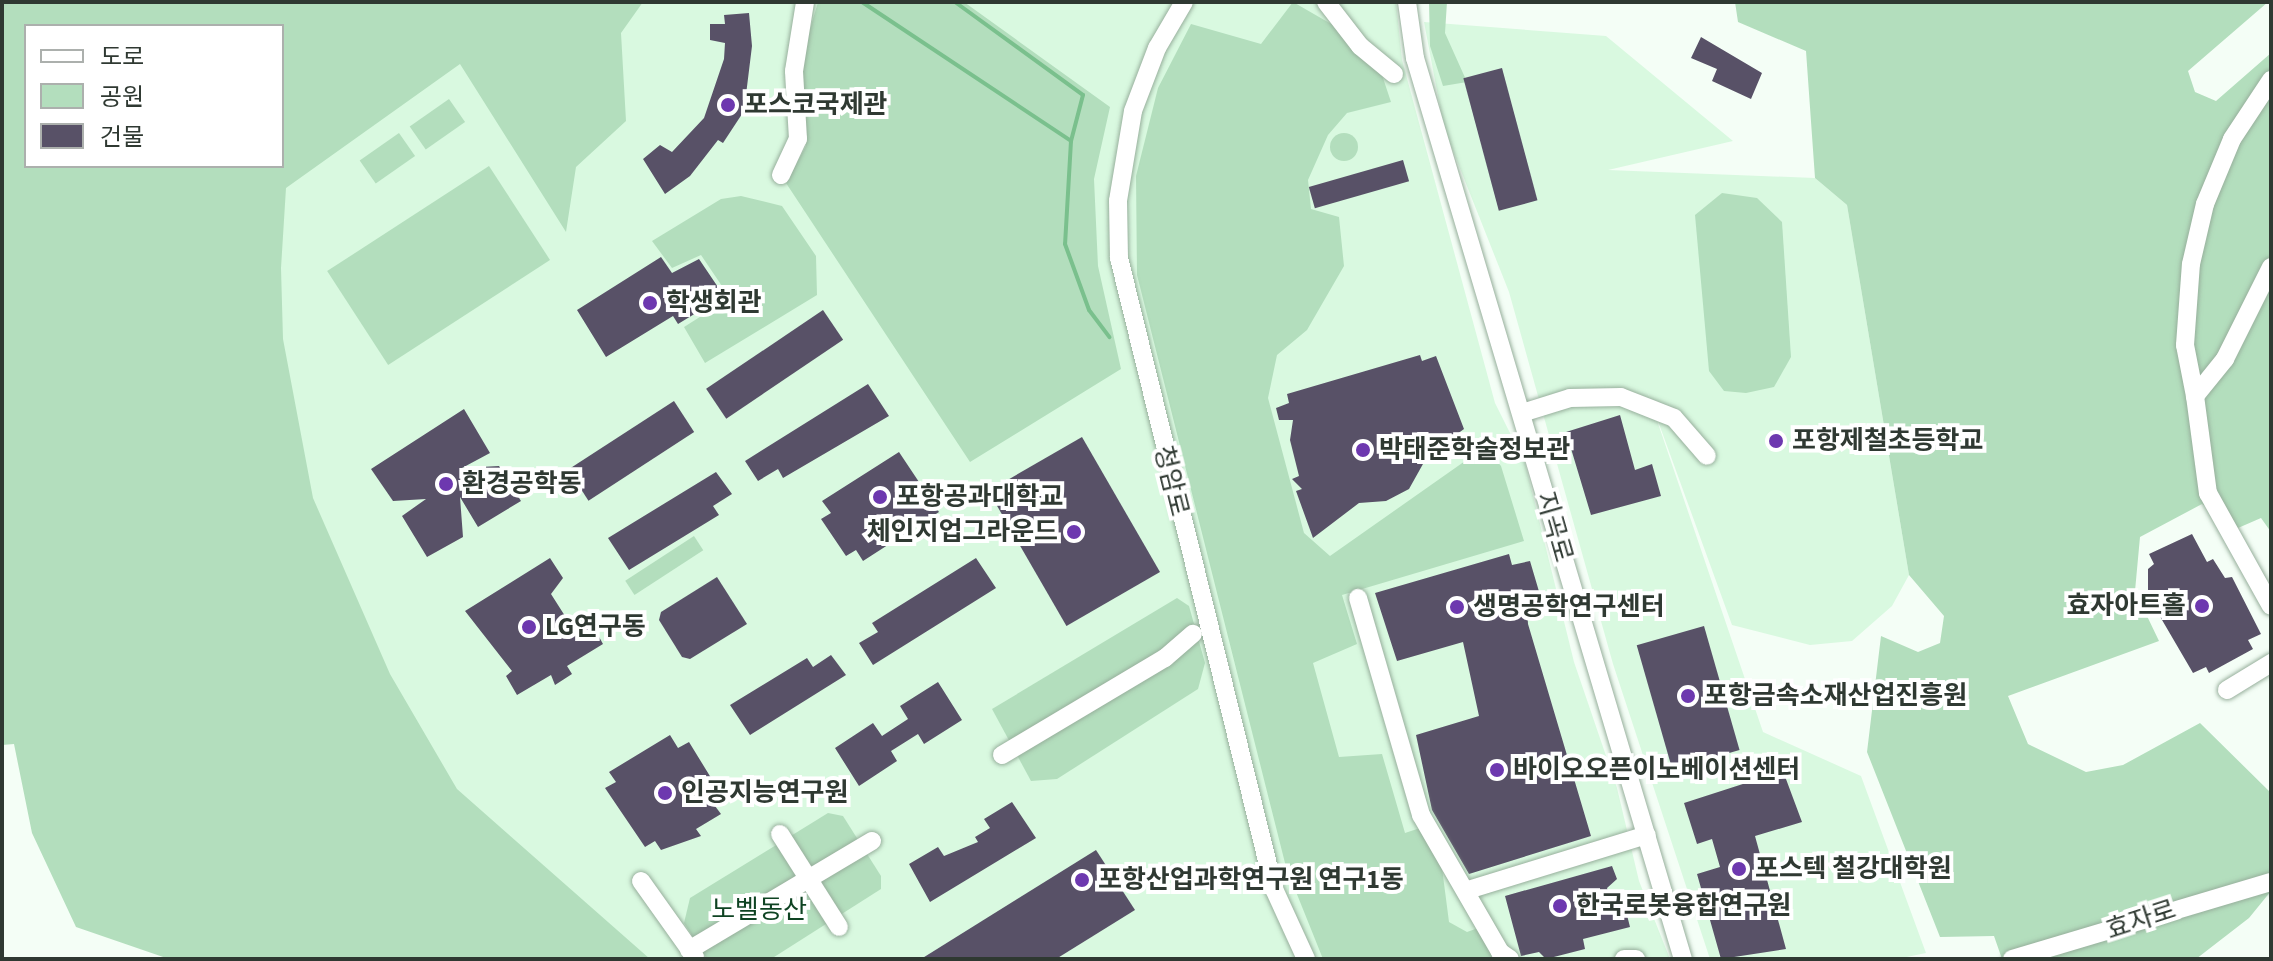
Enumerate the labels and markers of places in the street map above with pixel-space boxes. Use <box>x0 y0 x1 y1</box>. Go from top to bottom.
place label: 포스코국제관 <box>744 89 888 121</box>
marker: 포스코국제관 <box>719 96 737 114</box>
place label: 학생회관 <box>666 287 762 319</box>
marker: 학생회관 <box>641 294 659 312</box>
place label: 포항제철초등학교 <box>1792 425 1983 457</box>
marker: 포항제철초등학교 <box>1767 432 1785 450</box>
place label: 박태준학술정보관 <box>1379 434 1570 466</box>
marker: 박태준학술정보관 <box>1354 441 1372 459</box>
place label: 환경공학동 <box>462 468 582 500</box>
marker: 환경공학동 <box>437 475 455 493</box>
place label: 포항공과대학교 <box>896 481 1063 513</box>
marker: 포항공과대학교 <box>871 488 889 506</box>
place label: 체인지업그라운드 <box>867 516 1058 548</box>
marker: 체인지업그라운드 <box>1065 523 1083 541</box>
place label: 효자아트홀 <box>2066 590 2186 622</box>
place label: 생명공학연구센터 <box>1473 591 1664 623</box>
marker: 효자아트홀 <box>2193 597 2211 615</box>
marker: 생명공학연구센터 <box>1448 598 1466 616</box>
place label: LG연구동 <box>545 611 646 643</box>
marker: LG연구동 <box>520 618 538 636</box>
place label: 포항금속소재산업진흥원 <box>1704 680 1967 712</box>
marker: 포항금속소재산업진흥원 <box>1679 687 1697 705</box>
place label: 바이오오픈이노베이션센터 <box>1513 754 1800 786</box>
marker: 바이오오픈이노베이션센터 <box>1488 761 1506 779</box>
place label: 인공지능연구원 <box>681 777 848 809</box>
marker: 인공지능연구원 <box>656 784 674 802</box>
place label: 포스텍 철강대학원 <box>1755 853 1952 885</box>
marker: 포스텍 철강대학원 <box>1730 860 1748 878</box>
place label: 포항산업과학연구원 연구1동 <box>1098 864 1404 896</box>
marker: 포항산업과학연구원 연구1동 <box>1073 871 1091 889</box>
place label: 한국로봇융합연구원 <box>1576 890 1791 922</box>
marker: 한국로봇융합연구원 <box>1551 897 1569 915</box>

